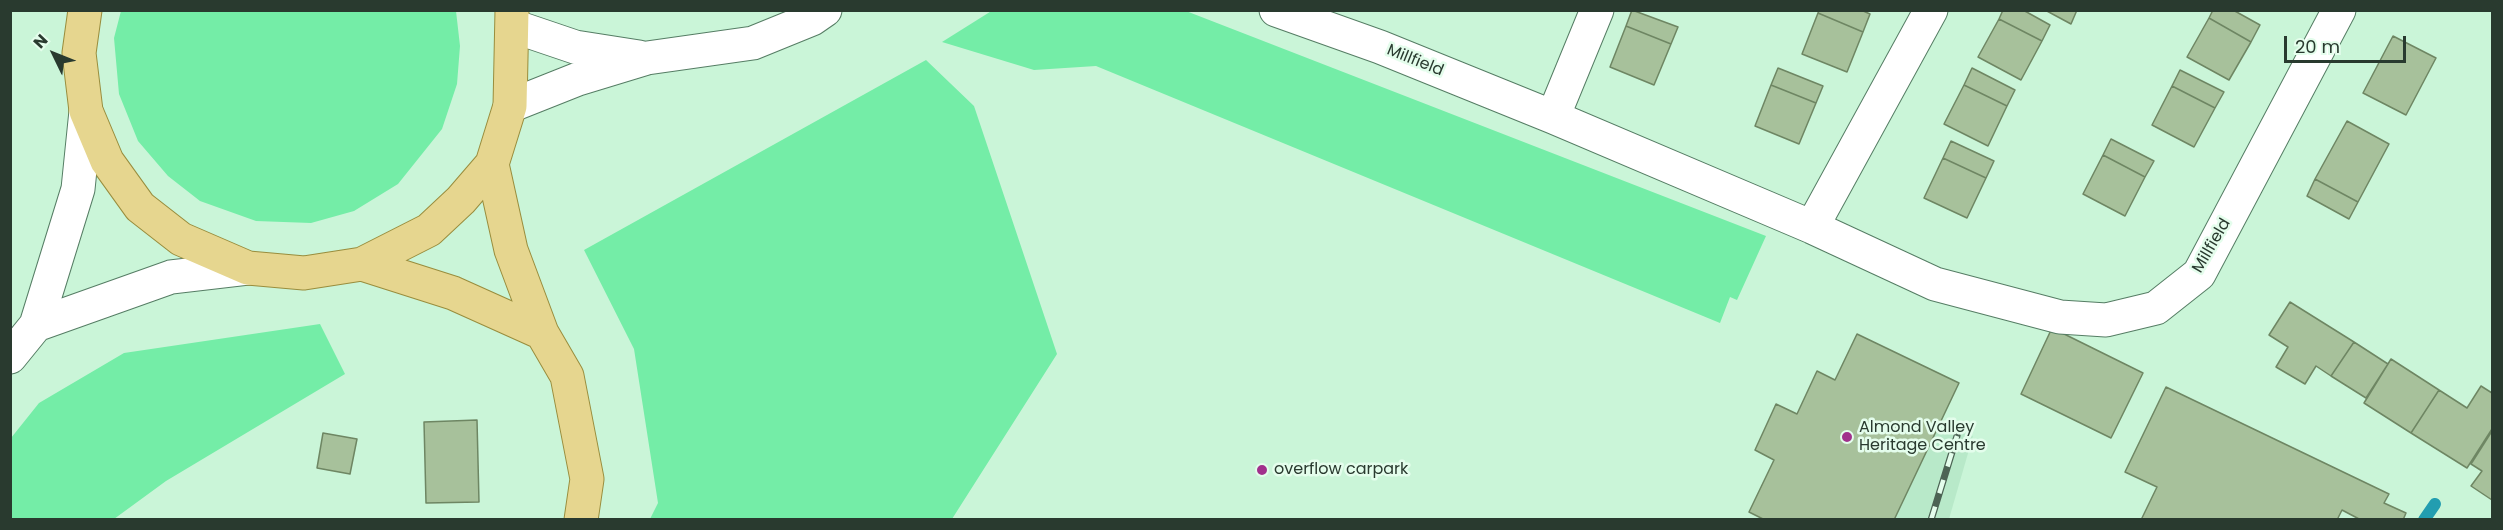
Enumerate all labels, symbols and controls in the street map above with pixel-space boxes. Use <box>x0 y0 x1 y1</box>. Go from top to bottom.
north arrow <box>24 24 84 84</box>
scale bar <box>2287 24 2408 62</box>
text: N <box>28 29 53 54</box>
text: 20 m <box>2295 34 2340 59</box>
street label: Millfield <box>1384 41 1446 81</box>
street label: Millfield <box>2189 215 2235 277</box>
place label: Almond Valley Heritage Centre <box>1859 418 1986 456</box>
marker: Almond Valley Heritage Centre <box>1840 430 1854 444</box>
place label: overflow carpark <box>1274 460 1408 480</box>
marker: overflow carpark <box>1255 463 1269 477</box>

